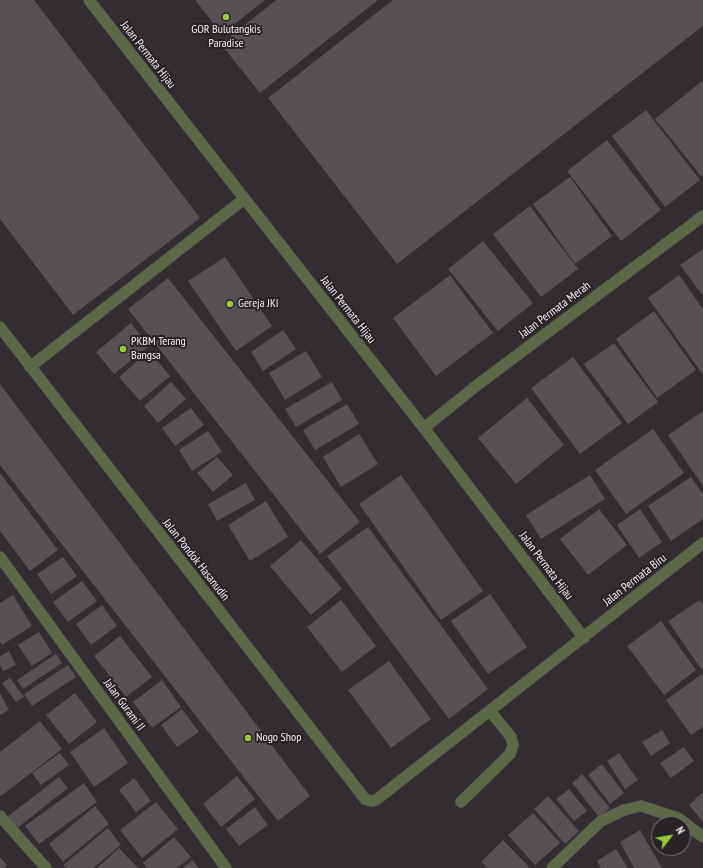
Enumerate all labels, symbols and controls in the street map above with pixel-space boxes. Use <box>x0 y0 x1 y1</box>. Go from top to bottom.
marker: GOR Bulutangkis Paradise <box>221 12 231 22</box>
street label: Jalan Permata Hijau <box>117 19 179 91</box>
place label: GOR Bulutangkis Paradise <box>191 23 261 51</box>
street label: Jalan Permata Hijau <box>317 274 379 346</box>
street label: Jalan Permata Merah <box>516 278 594 342</box>
place label: Gereja JKI <box>238 297 279 311</box>
marker: Gereja JKI <box>225 299 235 309</box>
place label: PKBM Terang Bangsa <box>131 335 186 363</box>
marker: PKBM Terang Bangsa <box>118 344 128 354</box>
street label: Jalan Pondok Hasanudin <box>160 516 232 604</box>
street label: Jalan Permata Hijau <box>516 529 576 603</box>
street label: Jalan Permata Biru <box>600 551 670 609</box>
street label: Jalan Gurami II <box>100 676 148 734</box>
place label: Nogo Shop <box>256 731 301 745</box>
marker: Nogo Shop <box>243 733 253 743</box>
north arrow <box>651 816 691 856</box>
text: N <box>673 824 688 836</box>

